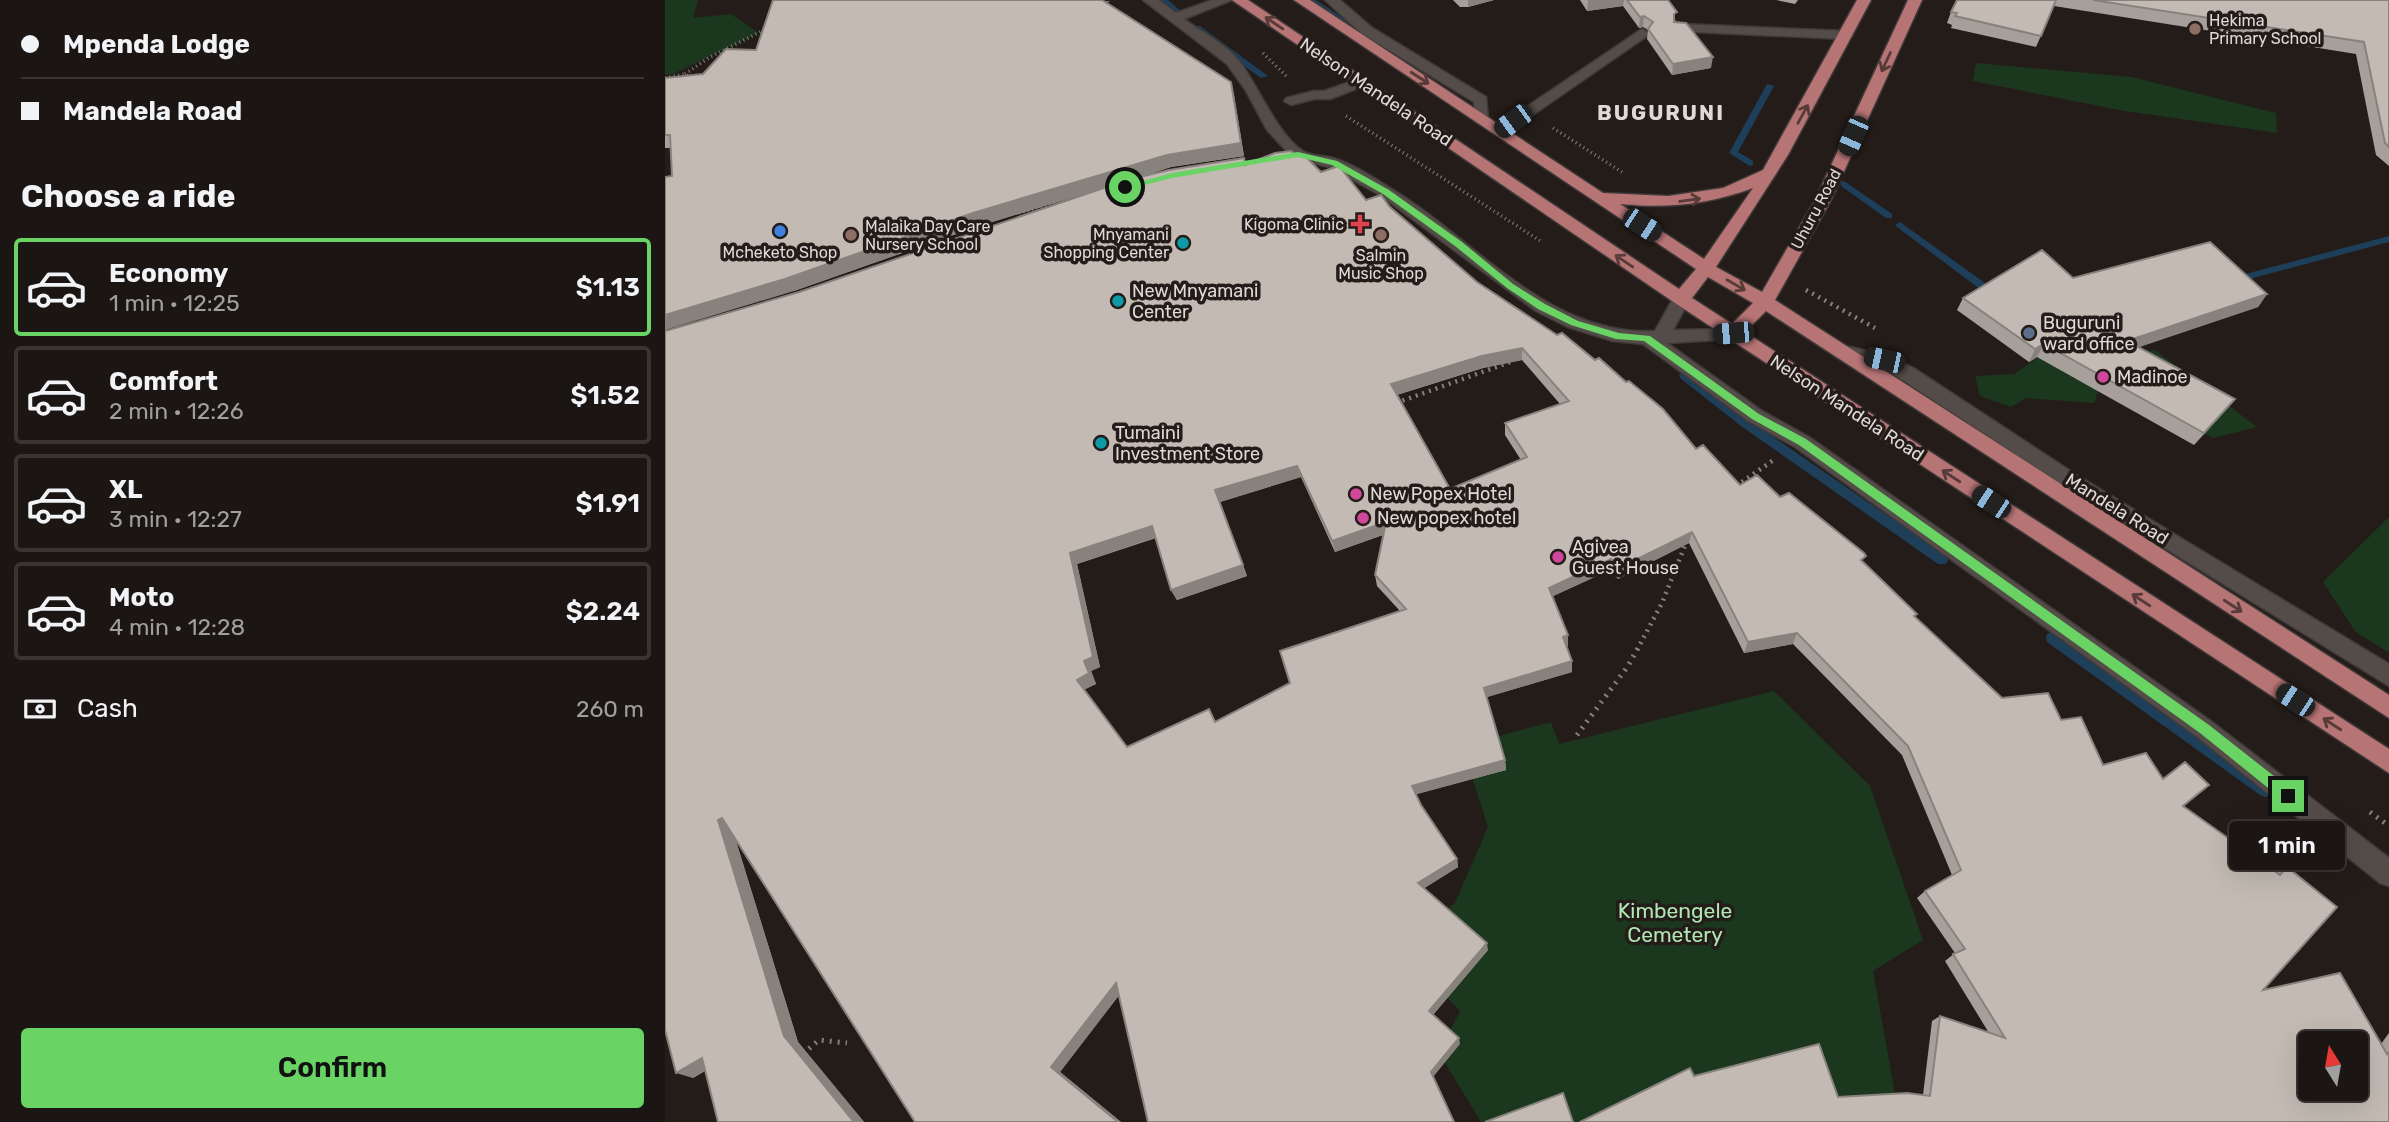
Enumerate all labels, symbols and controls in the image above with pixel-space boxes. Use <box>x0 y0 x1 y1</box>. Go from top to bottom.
place label: Hekima Primary School <box>2209 11 2321 48</box>
one-way arrow <box>1264 16 1284 30</box>
marker: Hekima Primary School <box>2187 21 2203 37</box>
text: Mpenda Lodge <box>63 29 250 60</box>
street label: Nelson Mandela Road <box>1296 33 1456 151</box>
one-way arrow <box>1879 51 1892 72</box>
one-way arrow <box>1409 71 1429 85</box>
text: Mandela Road <box>63 96 242 127</box>
car <box>1490 100 1537 142</box>
district label: BUGURUNI <box>1597 100 1725 125</box>
one-way arrow <box>1797 104 1810 125</box>
car <box>1835 113 1872 159</box>
street label: Uhuru Road <box>1787 166 1845 252</box>
route start <box>1109 171 1141 203</box>
text: Choose a ride <box>21 177 235 215</box>
one-way arrow <box>1679 193 1701 206</box>
car <box>1619 205 1666 245</box>
marker: Kigoma Clinic <box>1350 214 1370 234</box>
place label: Kigoma Clinic <box>1244 215 1344 234</box>
place label: Malaika Day Care Nursery School <box>865 217 990 254</box>
marker: Mcheketo Shop <box>772 223 788 239</box>
place label: Mnyamani Shopping Center <box>1044 225 1169 262</box>
marker: Malaika Day Care Nursery School <box>843 227 859 243</box>
marker: Salmin Music Shop <box>1373 227 1389 243</box>
marker: Mnyamani Shopping Center <box>1175 235 1191 251</box>
place label: Mcheketo Shop <box>723 243 837 262</box>
place label: Salmin Music Shop <box>1338 246 1424 283</box>
one-way arrow <box>1615 254 1634 268</box>
icon: car <box>25 256 88 319</box>
text: Economy <box>109 258 228 289</box>
text: $1.13 <box>576 272 640 303</box>
one-way arrow <box>1725 279 1746 292</box>
place label: New Mnyamani Center <box>1132 280 1258 323</box>
text: 1 min · 12:25 <box>109 289 240 317</box>
marker: New Mnyamani Center <box>1110 293 1126 309</box>
place label: Buguruni ward office <box>2043 312 2135 355</box>
car <box>1712 321 1755 345</box>
marker: Buguruni ward office <box>2021 325 2037 341</box>
car <box>1862 345 1907 375</box>
street label: Nelson Mandela Road <box>1766 350 1928 466</box>
icon: car <box>25 364 88 427</box>
text: Comfort <box>109 366 218 397</box>
place label: Madinoe <box>2117 366 2188 388</box>
marker: Madinoe <box>2095 369 2111 385</box>
text: $1.52 <box>570 380 640 411</box>
text: 2 min · 12:26 <box>109 397 244 425</box>
place label: Tumaini Investment Store <box>1115 422 1260 465</box>
marker: Tumaini Investment Store <box>1093 435 1109 451</box>
one-way arrow <box>1942 468 1961 483</box>
street label: Mandela Road <box>2061 469 2173 549</box>
icon: car <box>25 472 88 535</box>
text: XL <box>109 474 142 505</box>
car <box>1968 482 2015 522</box>
place label: New Popex Hotel <box>1370 483 1512 505</box>
marker: New Popex Hotel <box>1348 486 1364 502</box>
text: $1.91 <box>576 488 640 519</box>
text: 3 min · 12:27 <box>109 505 242 533</box>
place label: New popex hotel <box>1377 507 1516 529</box>
marker: New popex hotel <box>1355 510 1371 526</box>
place label: Agivea Guest House <box>1572 536 1679 579</box>
marker: Agivea Guest House <box>1550 549 1566 565</box>
icon: car <box>25 580 88 643</box>
text: Moto <box>109 582 174 613</box>
one-way arrow <box>2132 593 2152 607</box>
text: $2.24 <box>566 596 640 627</box>
one-way arrow <box>2222 599 2242 613</box>
text: 4 min · 12:28 <box>109 613 245 641</box>
car <box>2272 680 2319 720</box>
icon: cash <box>21 690 59 728</box>
text: Cash <box>77 693 138 724</box>
text: 260 m <box>576 695 644 723</box>
one-way arrow <box>2323 717 2342 732</box>
route end <box>2272 780 2304 812</box>
callout: 1 min <box>2230 820 2346 870</box>
text: 1 min <box>2258 831 2316 859</box>
park label: Kimbengele Cemetery <box>1618 898 1732 947</box>
button: Confirm <box>21 1028 644 1108</box>
north arrow <box>2298 1031 2368 1101</box>
map controls <box>2298 1031 2368 1101</box>

